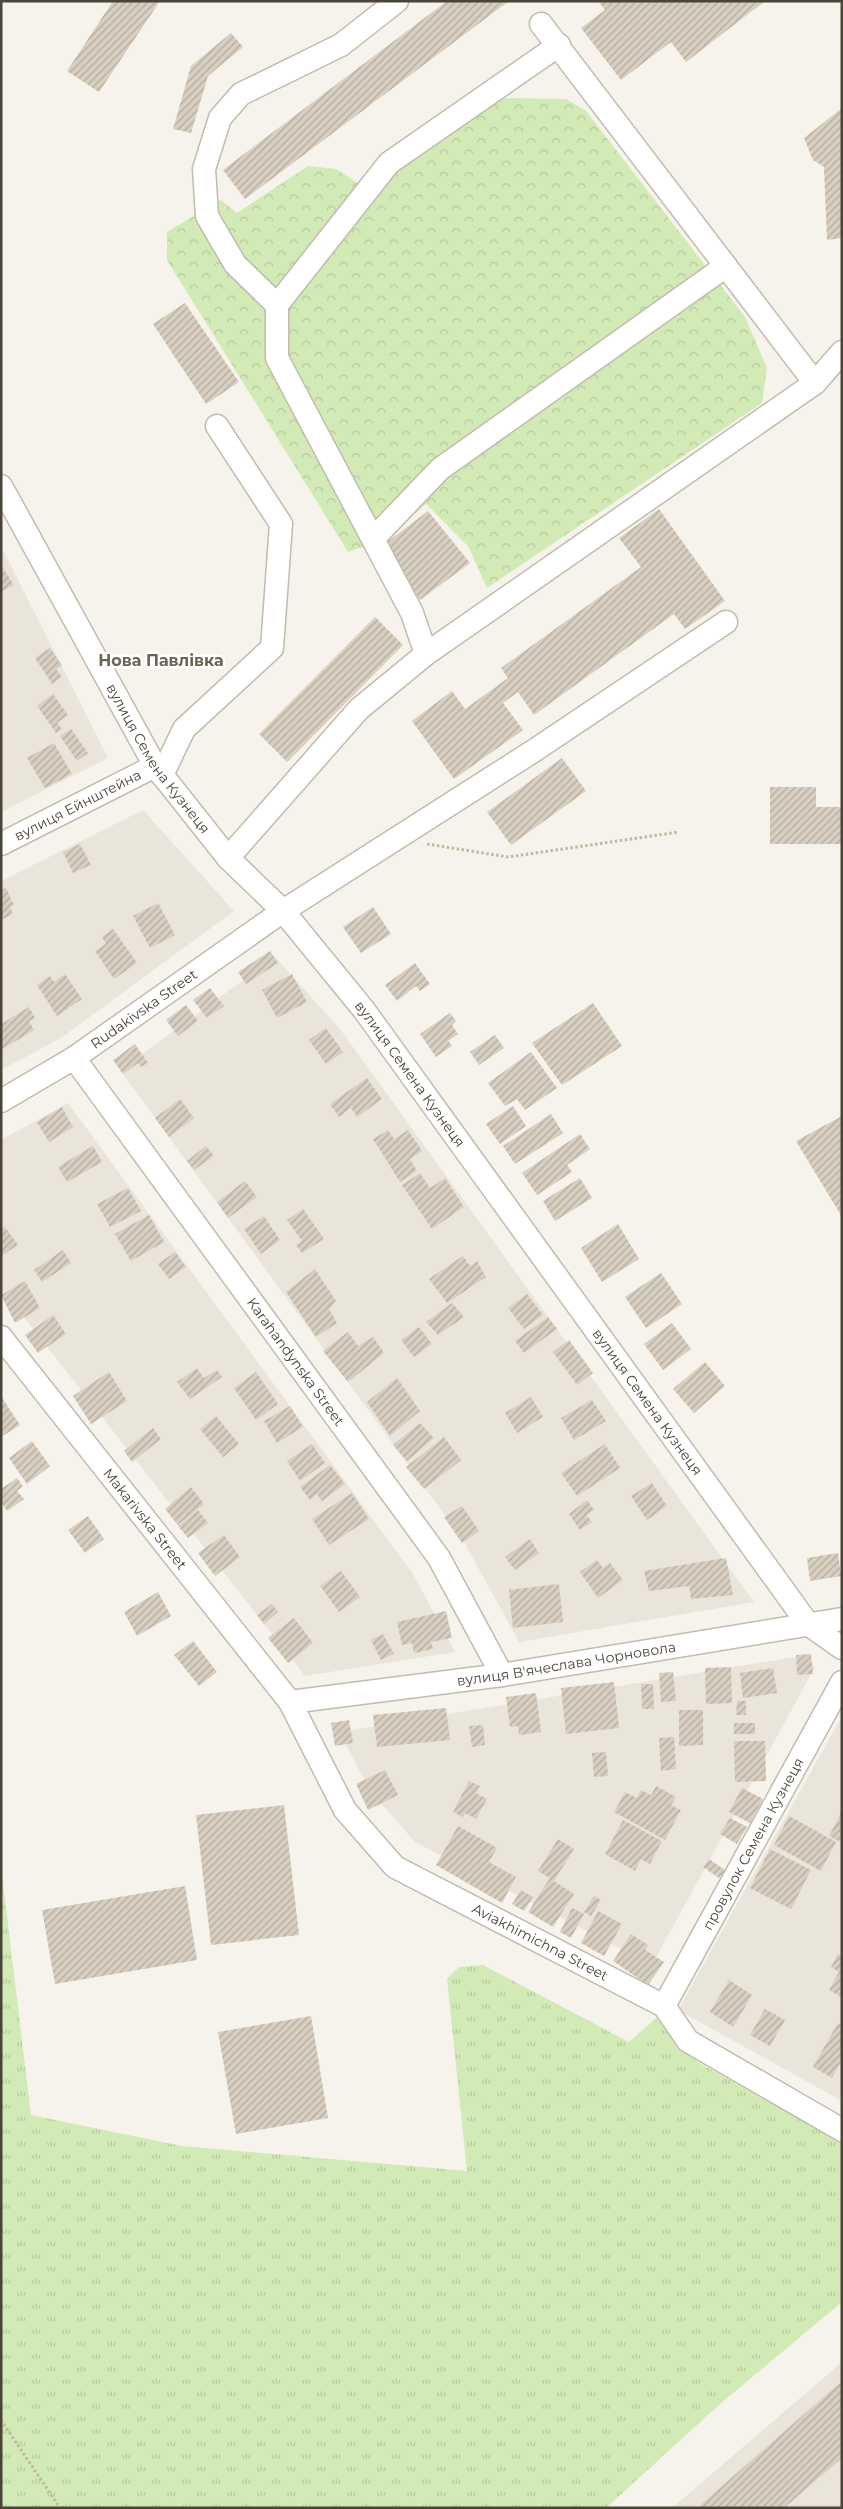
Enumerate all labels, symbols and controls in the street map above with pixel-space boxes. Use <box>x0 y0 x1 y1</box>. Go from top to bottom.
district label: Нова Павлівка <box>98 651 224 670</box>
street label: вулиця Семена Кузнеця <box>102 680 214 837</box>
street label: вулиця Ейнштейна <box>11 766 144 845</box>
street label: Rudakivska Street <box>87 965 201 1053</box>
street label: вулиця Семена Кузнеця <box>351 997 469 1151</box>
street label: Karahandynska Street <box>243 1294 349 1430</box>
street label: вулиця Семена Кузнеця <box>588 1325 706 1479</box>
street label: Makarivska Street <box>99 1465 191 1573</box>
street label: вулиця В'ячеслава Чорновола <box>456 1638 677 1690</box>
street label: провулок Семена Кузнеця <box>699 1755 808 1933</box>
street label: Aviakhimichna Street <box>469 1899 611 1985</box>

